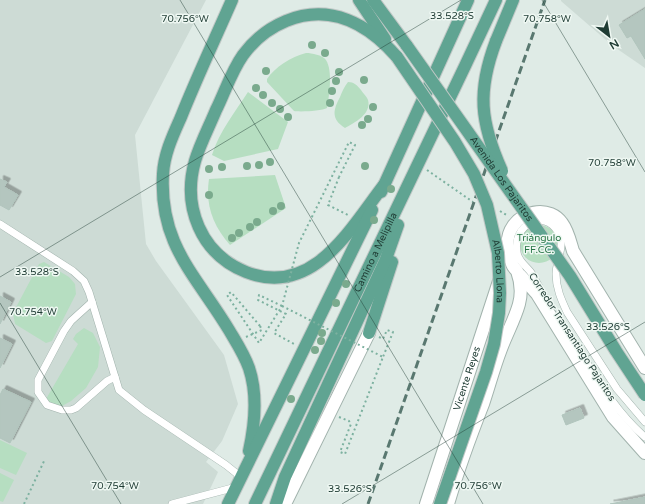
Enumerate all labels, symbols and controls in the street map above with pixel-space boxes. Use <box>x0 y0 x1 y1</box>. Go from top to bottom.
text: 33.528°S <box>430 10 474 22</box>
text: 70.756°W <box>161 13 209 25</box>
text: 70.758°W <box>523 13 571 25</box>
north arrow <box>589 16 629 56</box>
text: N <box>607 36 621 52</box>
street label: Avenida Los Pajaritos <box>467 134 536 224</box>
text: 70.758°W <box>588 157 636 169</box>
street label: Camino a Melipilla <box>351 211 400 294</box>
park label: Triángulo FF.CC. <box>517 232 561 256</box>
street label: Alberto Llona <box>489 238 506 303</box>
text: 33.528°S <box>15 266 59 278</box>
street label: Corredor Transantiago Pajaritos <box>526 271 618 403</box>
text: 70.754°W <box>9 306 57 318</box>
text: 33.526°S <box>586 321 630 333</box>
street label: Vicente Reyes <box>451 345 483 412</box>
text: 70.754°W <box>91 480 139 492</box>
text: 70.756°W <box>454 480 502 492</box>
text: 33.526°S <box>328 483 372 495</box>

